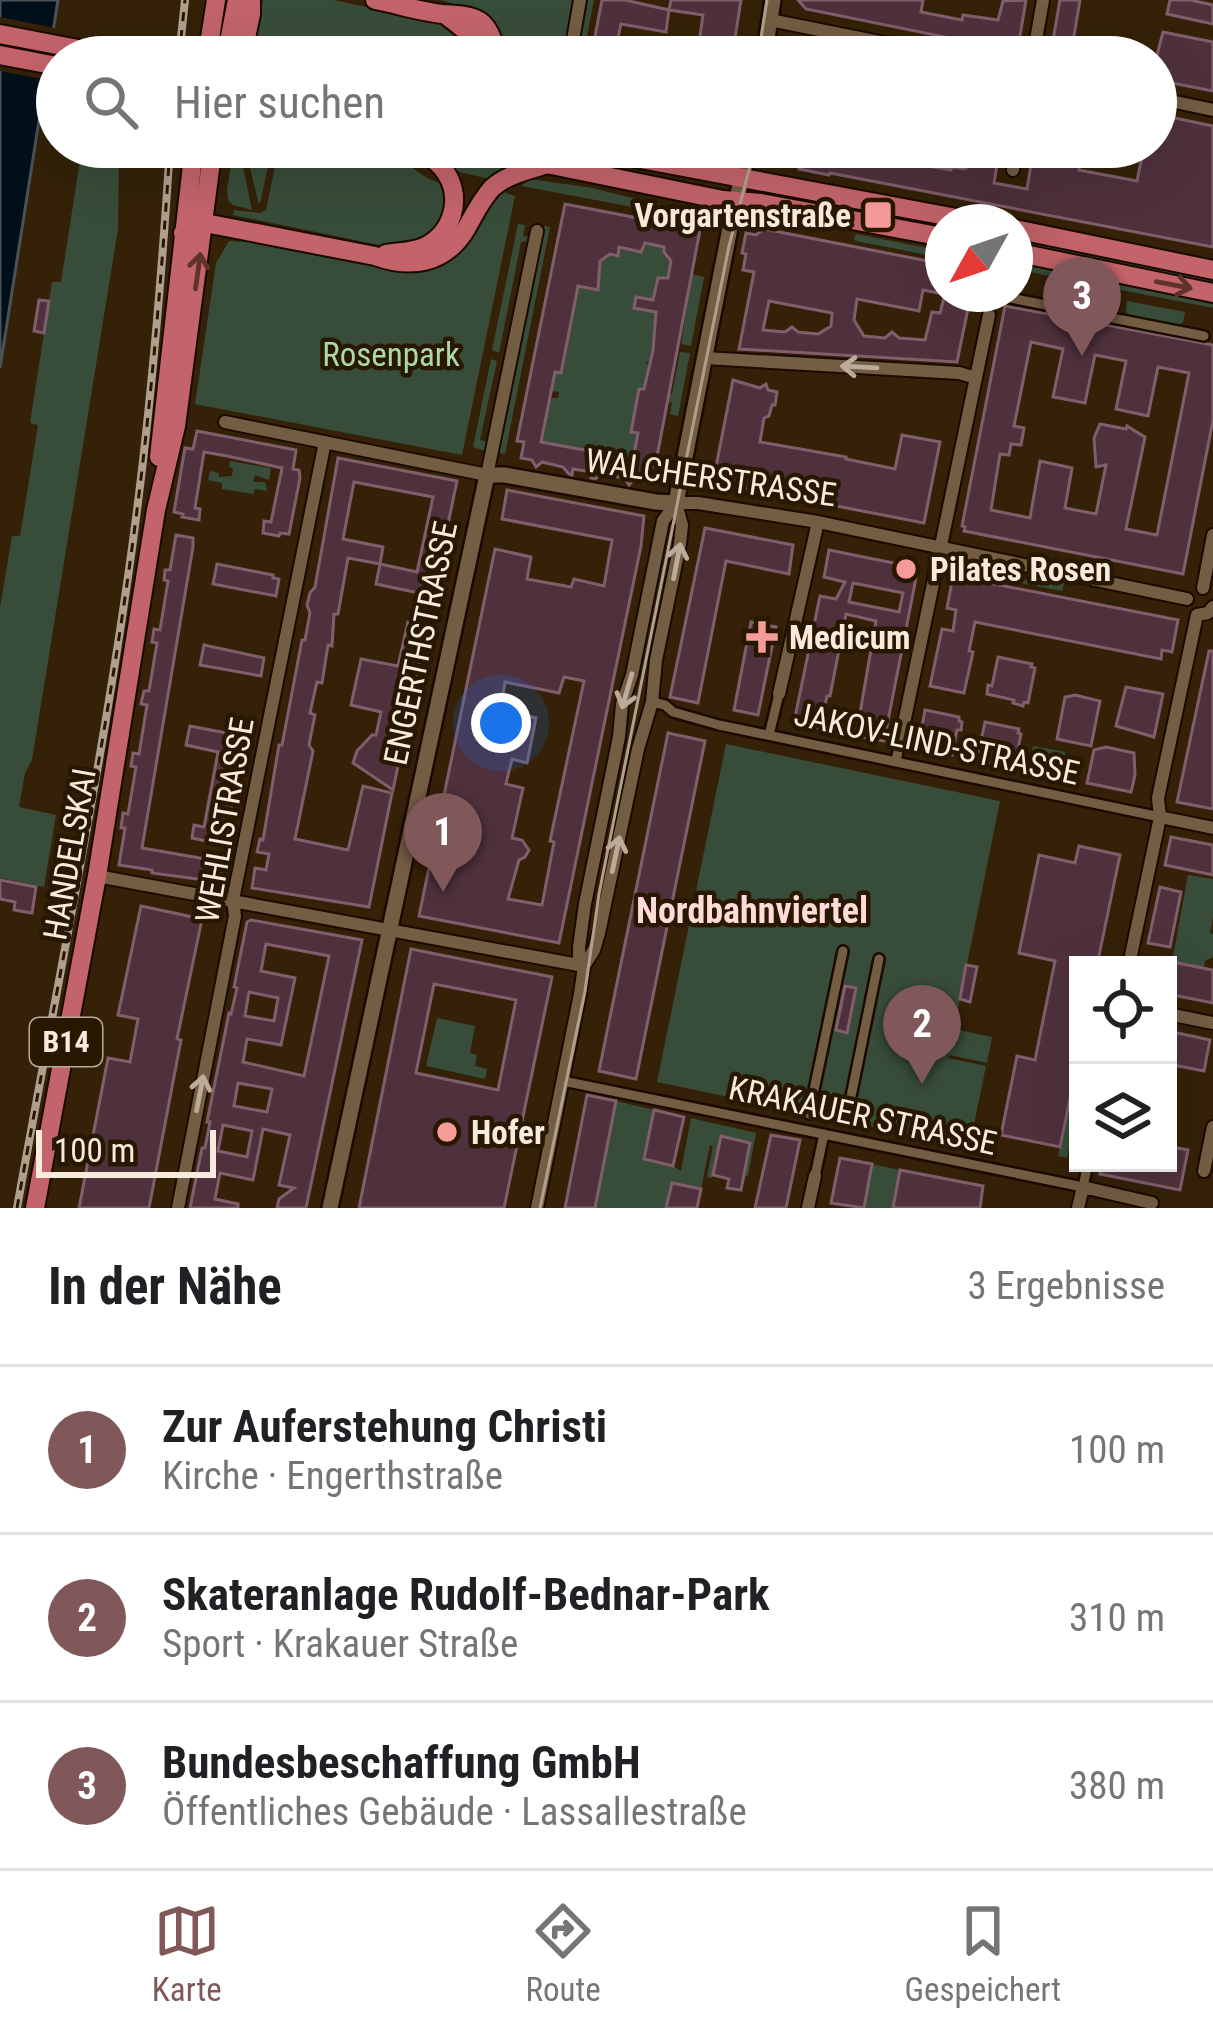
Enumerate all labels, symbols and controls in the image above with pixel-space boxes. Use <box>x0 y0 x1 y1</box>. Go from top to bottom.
search box <box>36 36 1177 168</box>
icon: search <box>78 69 144 135</box>
text: Hier suchen <box>174 76 385 129</box>
place label: Vorgartenstraße <box>634 196 851 235</box>
marker: Vorgartenstraße <box>862 199 894 231</box>
north arrow <box>925 204 1033 312</box>
one-way arrow <box>187 252 210 291</box>
pin: 3 <box>1043 257 1121 356</box>
one-way arrow <box>1154 275 1193 297</box>
park label: Rosenpark <box>322 335 460 374</box>
one-way arrow <box>840 356 879 379</box>
street label: WALCHERSTRASSE <box>583 441 839 514</box>
street label: ENGERTHSTRASSE <box>376 518 465 768</box>
one-way arrow <box>667 542 689 581</box>
place label: Pilates Rosen <box>930 550 1111 589</box>
marker: Pilates Rosen <box>893 556 919 582</box>
place label: Medicum <box>789 618 910 657</box>
marker: Medicum <box>746 621 778 653</box>
one-way arrow <box>614 671 636 709</box>
your location <box>471 693 531 753</box>
street label: JAKOV-LIND-STRASSE <box>791 694 1083 793</box>
street label: WEHLISTRASSE <box>187 715 262 926</box>
street label: HANDELSKAI <box>35 765 104 943</box>
pin: 1 <box>404 793 482 892</box>
one-way arrow <box>606 836 628 875</box>
district label: Nordbahnviertel <box>636 890 868 932</box>
map controls <box>1069 956 1177 1172</box>
button: locate <box>1069 956 1177 1064</box>
pin: 2 <box>883 985 961 1084</box>
road number: B14 <box>30 1018 102 1066</box>
button: layers <box>1069 1064 1177 1172</box>
street label: KRAKAUER STRASSE <box>725 1068 1000 1163</box>
one-way arrow <box>190 1075 212 1114</box>
place label: Hofer <box>471 1113 545 1152</box>
marker: Hofer <box>434 1119 460 1145</box>
scale bar <box>36 1124 216 1177</box>
text: 100 m <box>54 1131 135 1170</box>
text: In der Nähe <box>48 1257 282 1316</box>
text: 3 Ergebnisse <box>967 1263 1165 1309</box>
text: Zur Auferstehung Christi <box>162 1400 607 1453</box>
text: 1 <box>77 1427 97 1473</box>
text: 100 m <box>1069 1427 1165 1473</box>
text: Kirche · Engerthstraße <box>162 1453 503 1499</box>
text: Skateranlage Rudolf-Bednar-Park <box>162 1568 770 1621</box>
text: 2 <box>77 1595 97 1641</box>
text: 310 m <box>1069 1595 1165 1641</box>
text: Sport · Krakauer Straße <box>162 1621 518 1667</box>
text: Bundesbeschaffung GmbH <box>162 1736 641 1789</box>
text: 3 <box>77 1763 97 1809</box>
text: 380 m <box>1069 1763 1165 1809</box>
text: Öffentliches Gebäude · Lassallestraße <box>162 1789 747 1835</box>
tab: Karte <box>152 1898 222 2009</box>
tab: Route <box>526 1898 601 2009</box>
tab: Gespeichert <box>905 1898 1061 2009</box>

